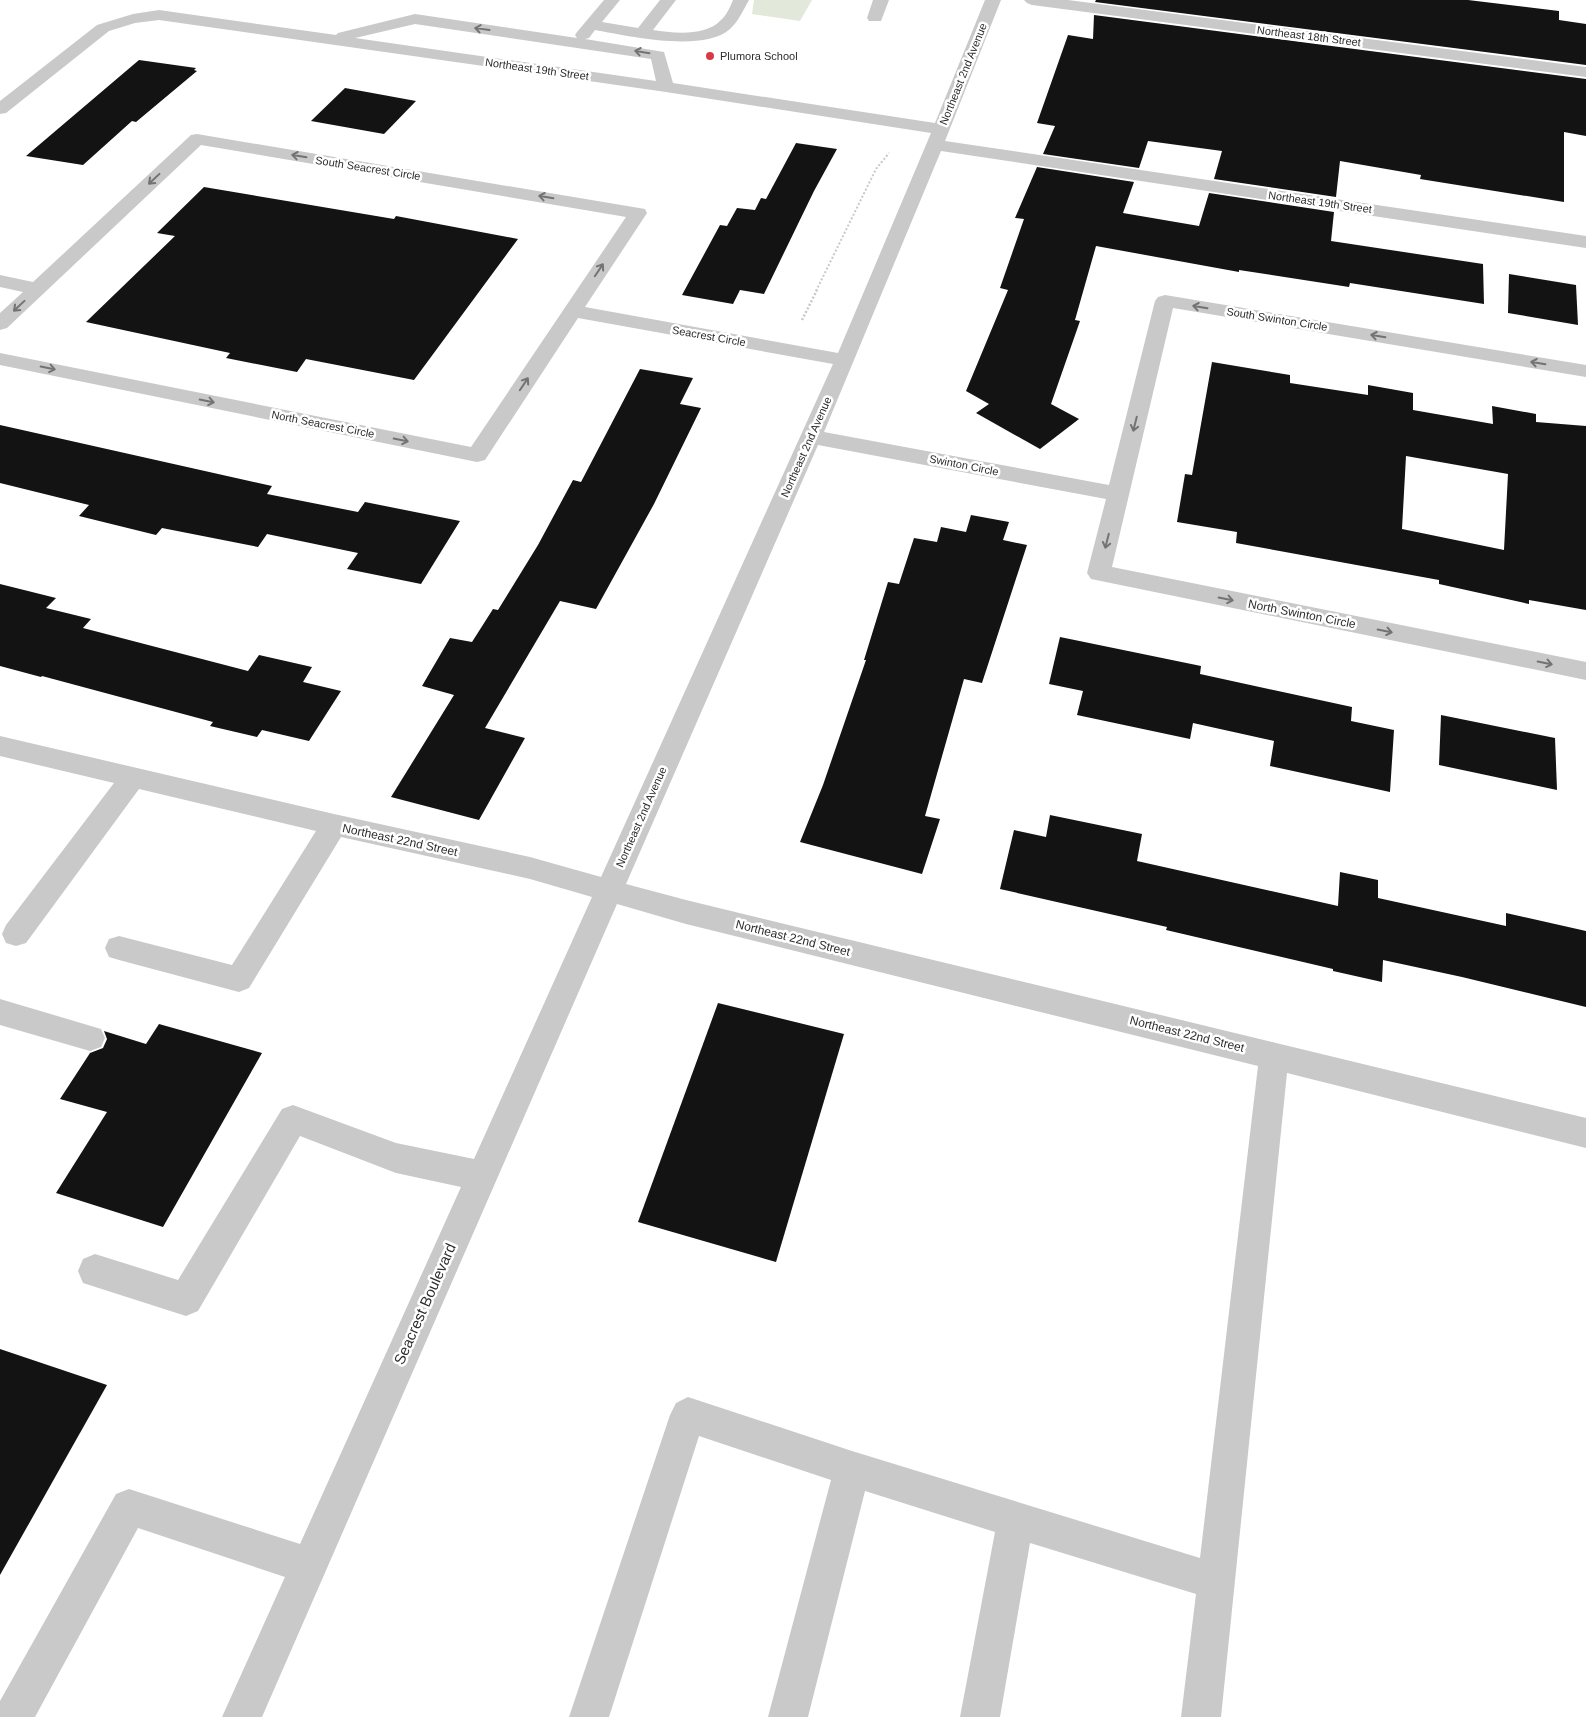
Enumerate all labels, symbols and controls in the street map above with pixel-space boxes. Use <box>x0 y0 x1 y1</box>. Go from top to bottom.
street label: Northeast 2nd Avenue <box>937 21 989 127</box>
one-way arrow <box>474 24 490 34</box>
street label: Northeast 18th Street <box>1256 24 1362 48</box>
one-way arrow <box>635 47 651 57</box>
marker: Plumora School <box>704 50 716 62</box>
place label: Plumora School <box>720 50 798 62</box>
street label: Northeast 19th Street <box>484 56 590 82</box>
one-way arrow <box>292 151 308 161</box>
street label: South Seacrest Circle <box>315 154 421 182</box>
one-way arrow <box>148 173 160 185</box>
street label: Northeast 19th Street <box>1267 189 1373 215</box>
one-way arrow <box>538 192 554 202</box>
one-way arrow <box>595 264 605 278</box>
one-way arrow <box>13 300 25 312</box>
one-way arrow <box>1192 301 1208 311</box>
street label: South Swinton Circle <box>1226 305 1328 333</box>
street label: Seacrest Circle <box>671 324 747 348</box>
one-way arrow <box>1370 331 1386 341</box>
one-way arrow <box>1530 358 1546 368</box>
one-way arrow <box>39 364 55 373</box>
one-way arrow <box>519 378 529 392</box>
street label: Northeast 2nd Avenue <box>778 395 834 499</box>
one-way arrow <box>199 396 215 406</box>
street label: North Seacrest Circle <box>271 408 375 440</box>
one-way arrow <box>1130 416 1139 432</box>
one-way arrow <box>392 436 408 445</box>
street label: Swinton Circle <box>928 452 1000 478</box>
one-way arrow <box>1102 533 1111 549</box>
one-way arrow <box>1218 595 1234 604</box>
street label: North Swinton Circle <box>1247 597 1357 631</box>
one-way arrow <box>1377 627 1393 636</box>
one-way arrow <box>1536 659 1552 668</box>
street label: Northeast 2nd Avenue <box>613 765 669 869</box>
street label: Northeast 22nd Street <box>341 821 460 859</box>
street label: Northeast 22nd Street <box>734 917 852 959</box>
street label: Northeast 22nd Street <box>1128 1013 1246 1055</box>
street label: Seacrest Boulevard <box>390 1241 459 1367</box>

